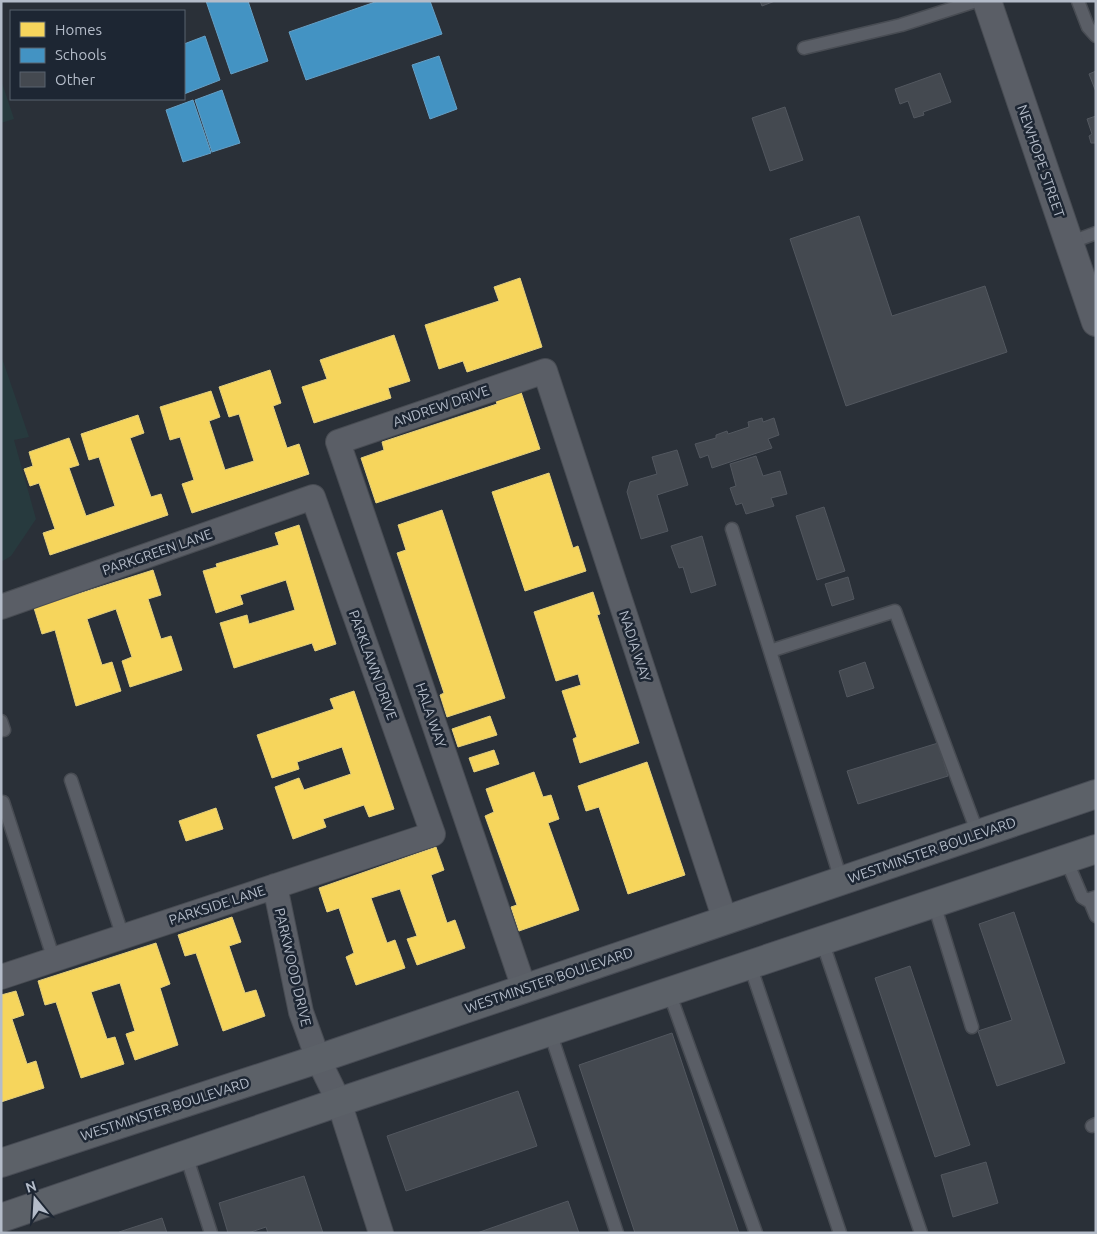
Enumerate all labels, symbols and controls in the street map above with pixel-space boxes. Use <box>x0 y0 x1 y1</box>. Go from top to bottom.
legend <box>10 10 185 100</box>
text: Homes <box>55 21 102 38</box>
text: Schools <box>55 46 106 63</box>
text: Other <box>55 71 95 88</box>
street label: NEWHOPE STREET <box>1014 103 1068 220</box>
street label: ANDREW DRIVE <box>391 382 491 430</box>
street label: PARKGREEN LANE <box>100 526 214 578</box>
street label: PARKLAWN DRIVE <box>346 608 400 722</box>
street label: NADIA WAY <box>616 608 654 684</box>
street label: HALA WAY <box>412 680 450 750</box>
street label: WESTMINSTER BOULEVARD <box>846 814 1018 886</box>
street label: PARKSIDE LANE <box>167 882 267 928</box>
street label: PARKWOOD DRIVE <box>272 906 314 1028</box>
street label: WESTMINSTER BOULEVARD <box>463 944 635 1016</box>
street label: WESTMINSTER BOULEVARD <box>78 1074 252 1144</box>
north arrow <box>10 1174 60 1224</box>
text: N <box>24 1177 38 1196</box>

